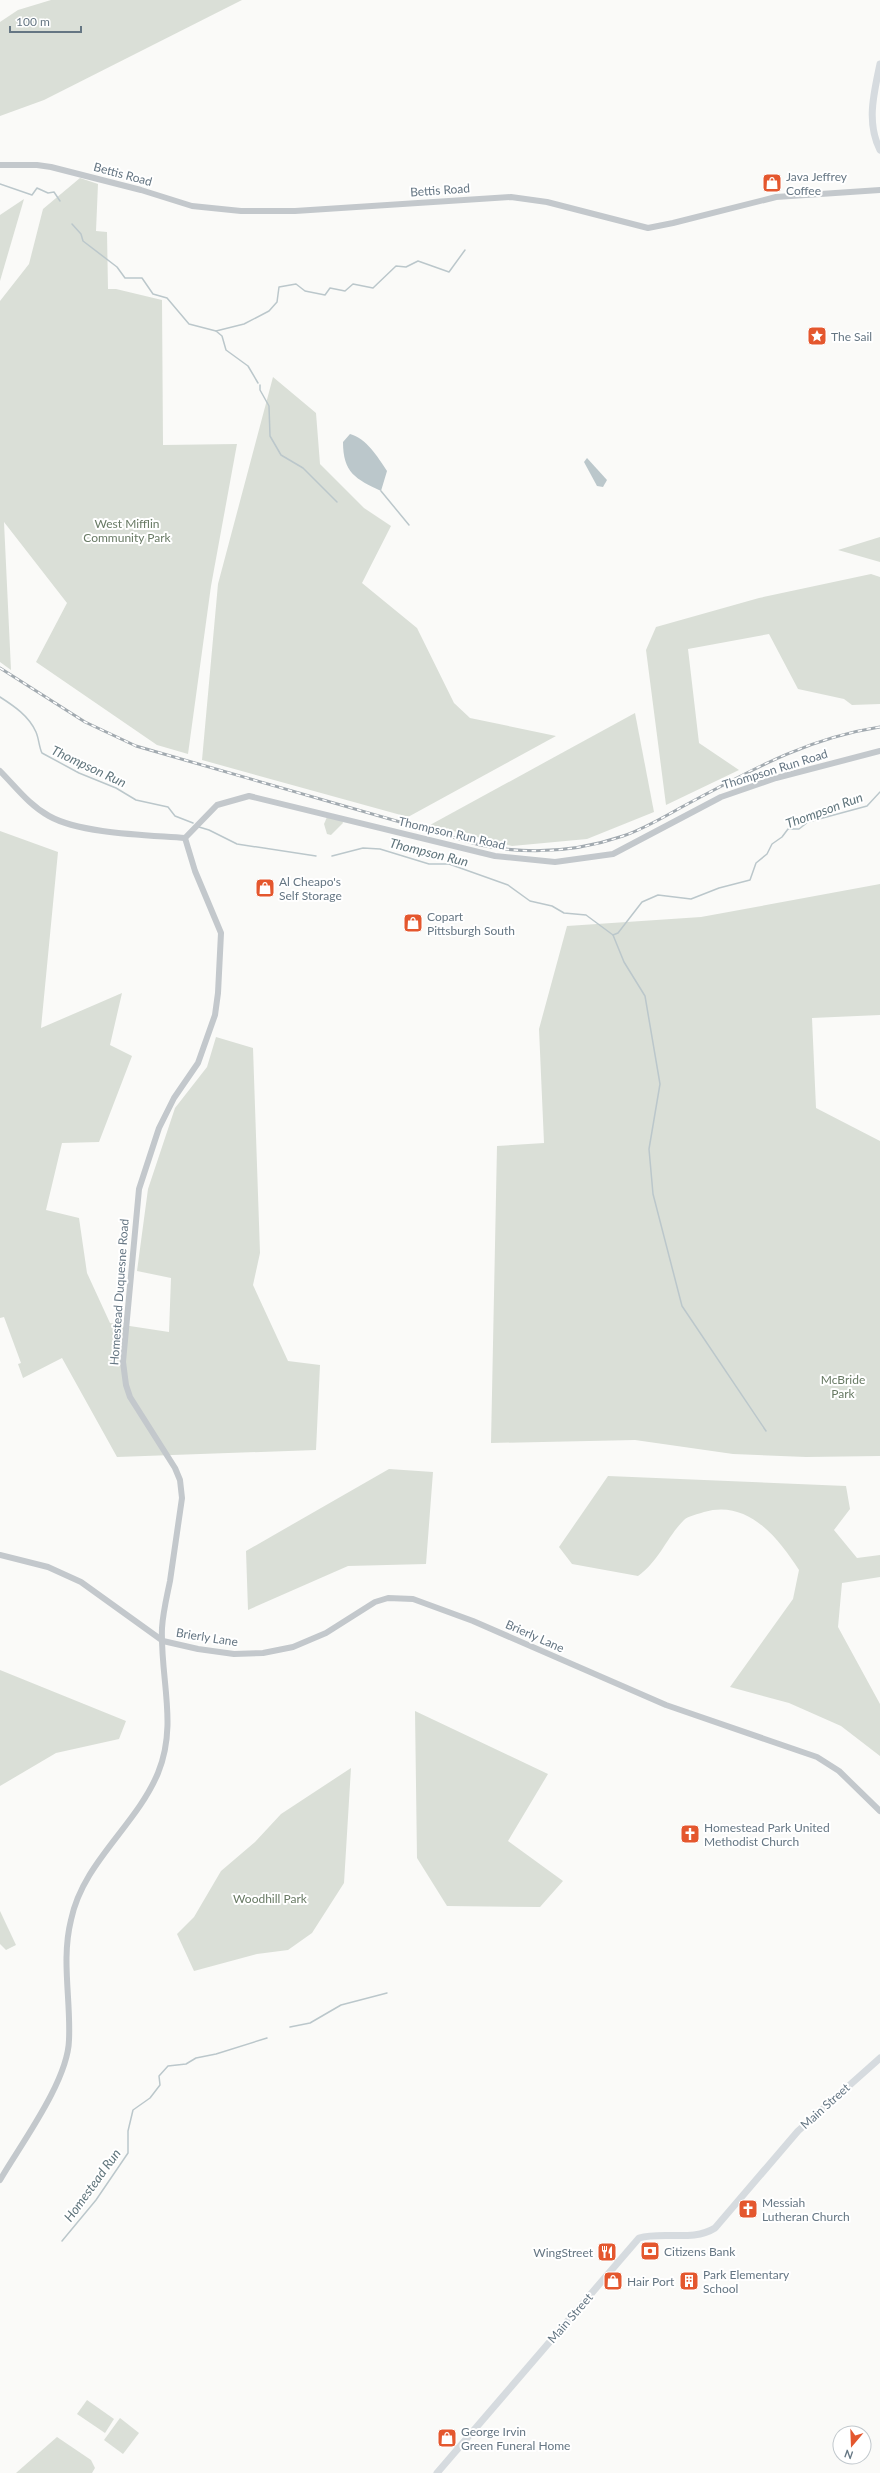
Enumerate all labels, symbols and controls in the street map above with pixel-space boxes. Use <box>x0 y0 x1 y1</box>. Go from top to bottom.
scale bar <box>10 8 81 34</box>
text: 100 m <box>16 14 50 29</box>
street label: Bettis Road <box>92 159 154 189</box>
place label: Java Jeffrey Coffee <box>786 169 848 198</box>
shop icon: Java Jeffrey Coffee <box>761 172 783 194</box>
street label: Bettis Road <box>410 180 470 200</box>
place icon: The Sail <box>806 325 828 347</box>
place label: The Sail <box>831 329 872 344</box>
park label: West Mifflin Community Park <box>83 516 172 545</box>
water label: Thompson Run <box>49 742 129 790</box>
street label: Thompson Run Road <box>721 746 829 792</box>
water label: Thompson Run <box>783 789 865 831</box>
street label: Thompson Run Road <box>397 814 507 852</box>
water label: Thompson Run <box>388 835 470 869</box>
place label: Al Cheapo's Self Storage <box>279 874 342 903</box>
shop icon: Al Cheapo's Self Storage <box>254 877 276 899</box>
place label: Copart Pittsburgh South <box>427 909 515 938</box>
shop icon: Copart Pittsburgh South <box>402 912 424 934</box>
street label: Homestead Duquesne Road <box>106 1218 132 1366</box>
park label: McBride Park <box>821 1372 865 1401</box>
street label: Brierly Lane <box>503 1616 567 1656</box>
street label: Brierly Lane <box>175 1625 239 1649</box>
place label: Homestead Park United Methodist Church <box>704 1820 830 1849</box>
church icon: Homestead Park United Methodist Church <box>679 1823 701 1845</box>
park label: Woodhill Park <box>233 1891 308 1906</box>
street label: Main Street <box>797 2079 853 2132</box>
water label: Homestead Run <box>60 2146 124 2224</box>
place label: Messiah Lutheran Church <box>762 2195 850 2224</box>
church icon: Messiah Lutheran Church <box>737 2198 759 2220</box>
bank icon: Citizens Bank <box>639 2240 661 2262</box>
restaurant icon: WingStreet <box>596 2241 618 2263</box>
place label: Citizens Bank <box>664 2244 736 2259</box>
place label: WingStreet <box>533 2245 594 2260</box>
place label: Park Elementary School <box>703 2267 790 2296</box>
shop icon: Hair Port <box>602 2270 624 2292</box>
building icon: Park Elementary School <box>678 2270 700 2292</box>
place label: Hair Port <box>627 2274 675 2289</box>
street label: Main Street <box>544 2289 596 2346</box>
place label: George Irvin Green Funeral Home <box>461 2424 570 2453</box>
north arrow <box>832 2425 872 2465</box>
shop icon: George Irvin Green Funeral Home <box>436 2427 458 2449</box>
text: N <box>842 2447 855 2462</box>

